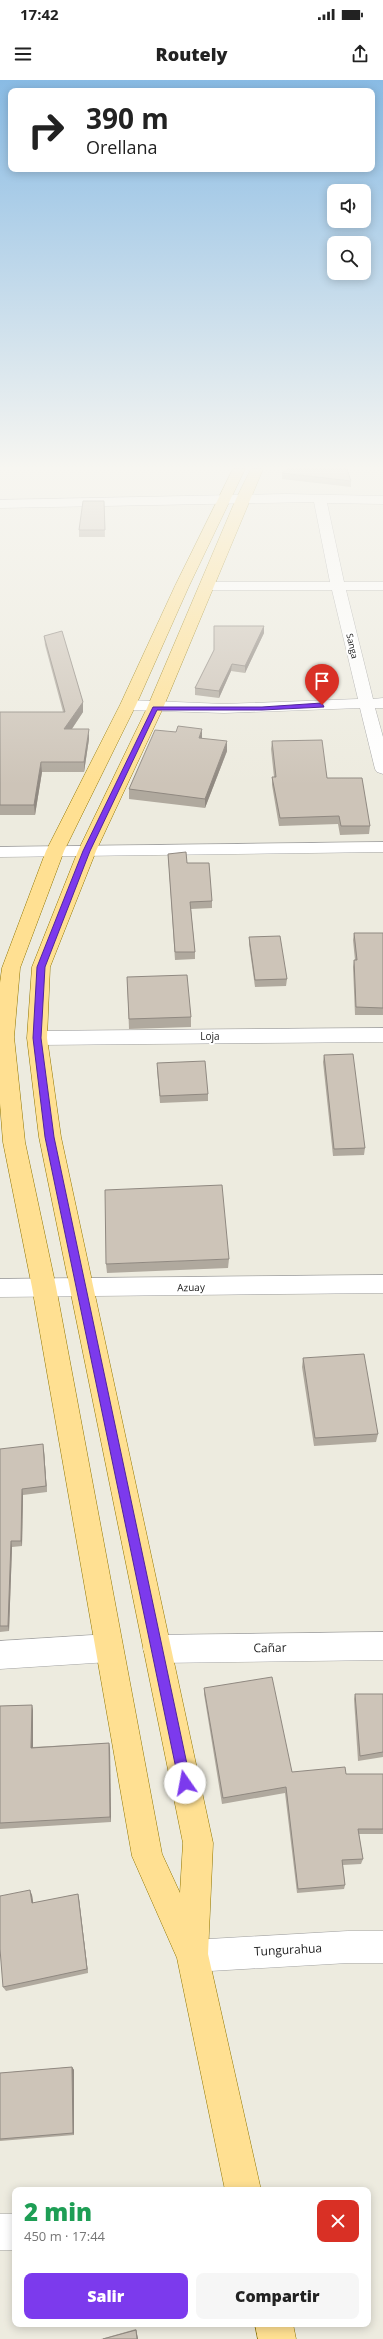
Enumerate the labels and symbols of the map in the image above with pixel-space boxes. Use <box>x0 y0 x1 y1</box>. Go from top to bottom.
street label: Sanga <box>343 632 362 660</box>
pin <box>305 664 339 705</box>
street label: Loja <box>200 1029 220 1043</box>
street label: Azuay <box>177 1280 206 1294</box>
street label: Cañar <box>253 1639 287 1656</box>
position arrow <box>164 1762 206 1804</box>
street label: Tungurahua <box>253 1939 322 1960</box>

